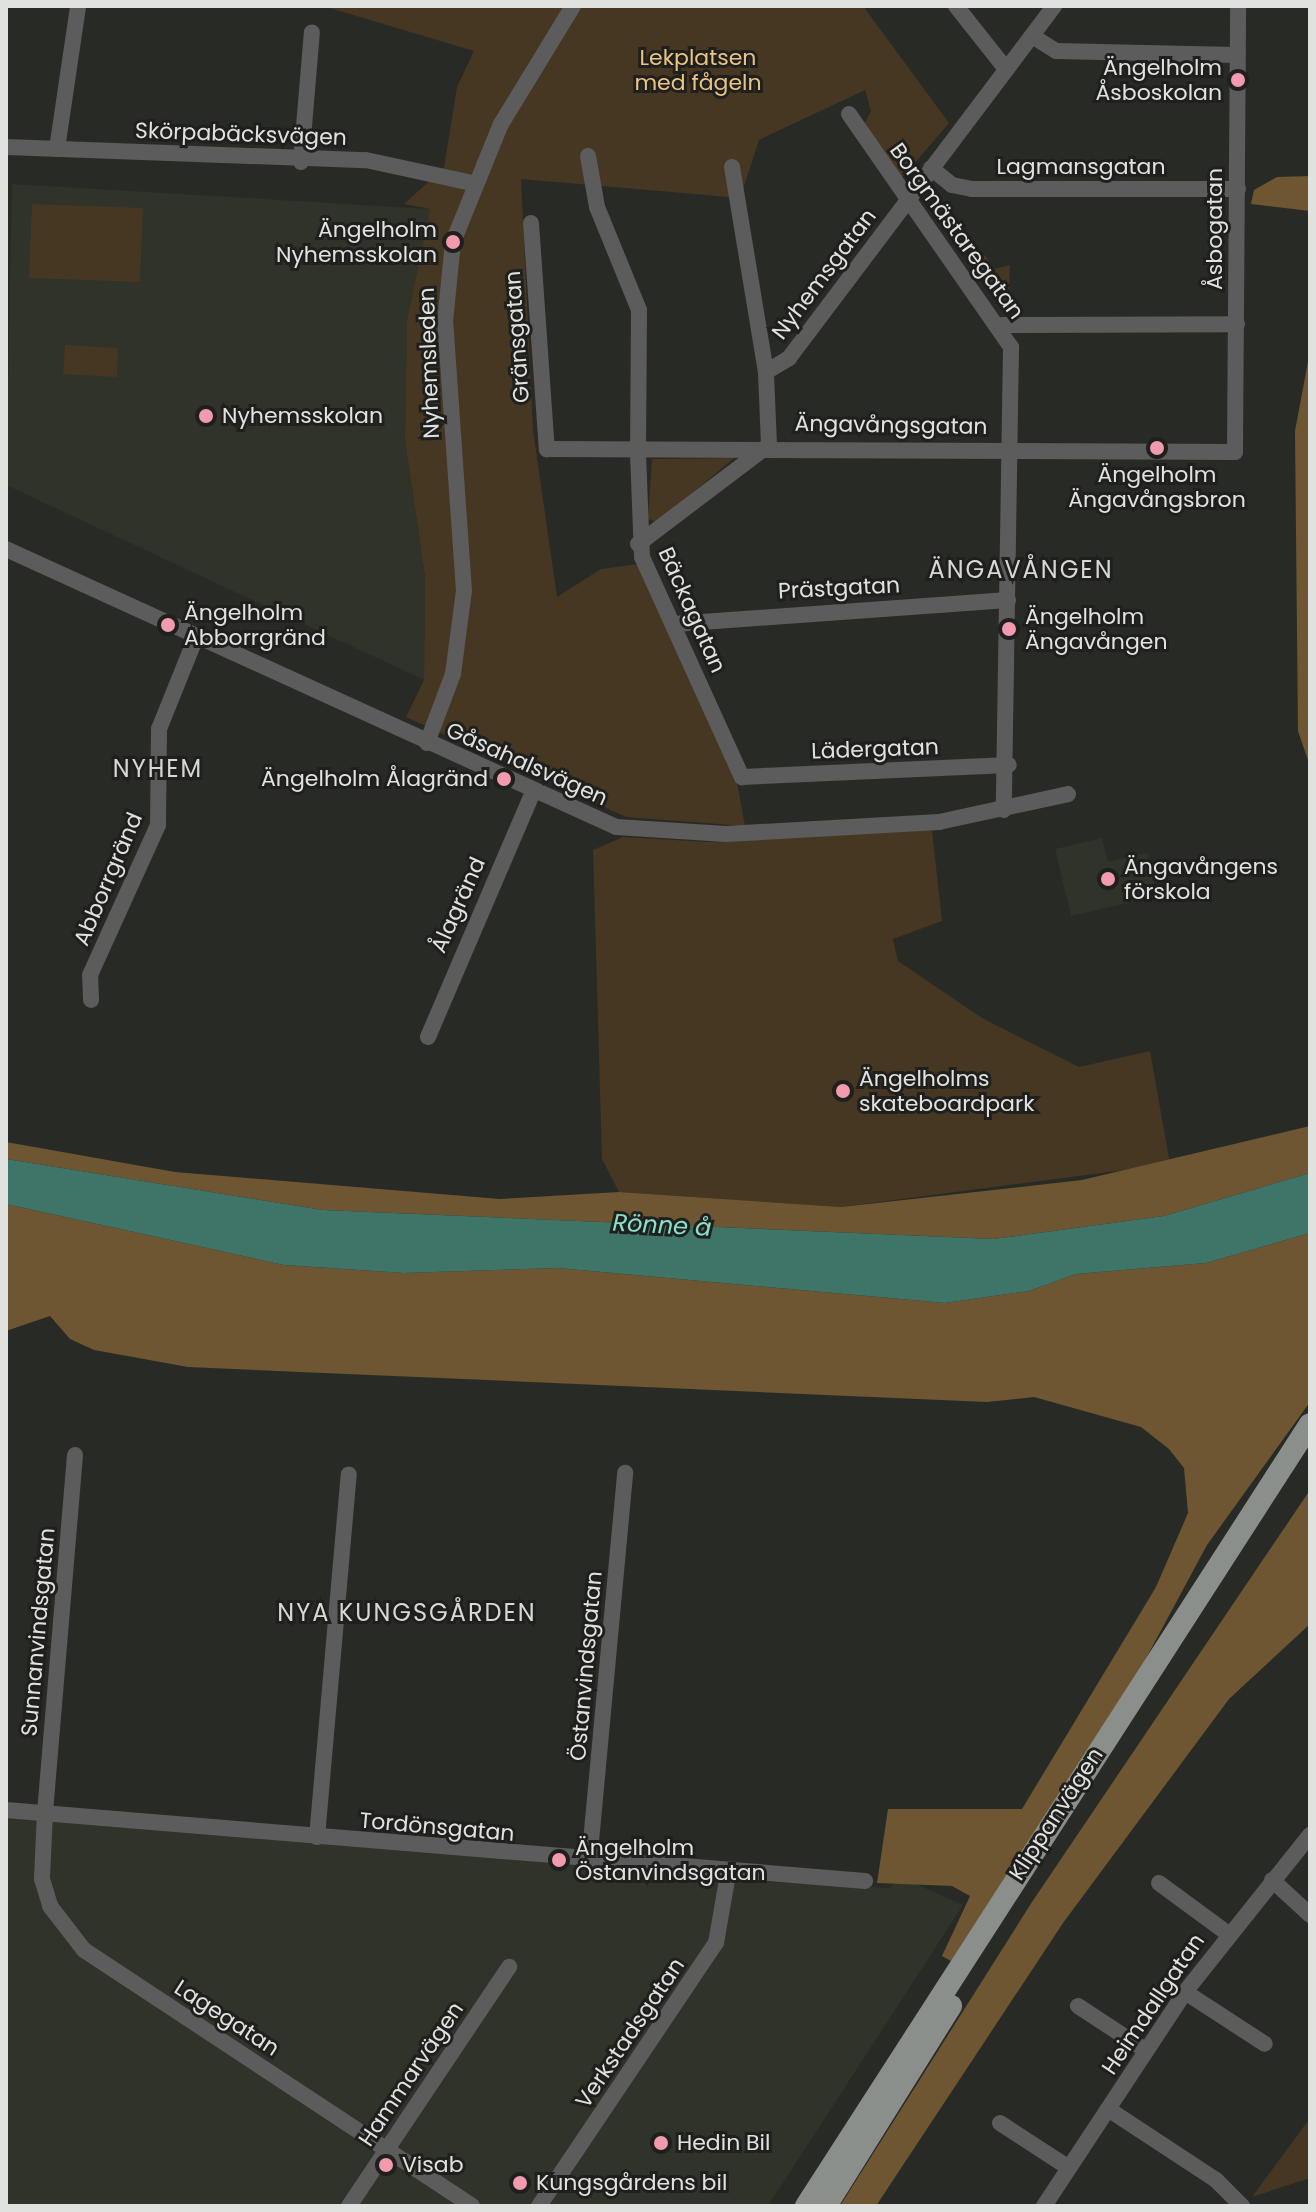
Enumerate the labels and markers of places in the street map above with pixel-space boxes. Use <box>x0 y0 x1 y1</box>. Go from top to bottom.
place label: Ängelholm Åsboskolan <box>1095 54 1222 106</box>
marker: Ängelholm Åsboskolan <box>1229 71 1247 89</box>
place label: Ängelholm Nyhemsskolan <box>276 216 437 268</box>
marker: Ängelholm Nyhemsskolan <box>444 233 462 251</box>
place label: Nyhemsskolan <box>222 403 383 429</box>
marker: Nyhemsskolan <box>197 407 215 425</box>
marker: Ängelholm Ängavångsbron <box>1148 439 1166 457</box>
place label: Ängelholm Ängavångsbron <box>1068 461 1246 512</box>
place label: Ängelholm Abborrgränd <box>184 599 326 650</box>
place label: Ängelholm Ängavången <box>1025 603 1168 654</box>
marker: Ängelholm Abborrgränd <box>159 616 177 634</box>
marker: Ängelholm Ängavången <box>1000 620 1018 638</box>
place label: Ängelholm Ålagränd <box>261 766 488 792</box>
marker: Ängelholm Ålagränd <box>495 770 513 788</box>
place label: Ängavångens förskola <box>1124 853 1278 904</box>
marker: Ängavångens förskola <box>1099 870 1117 888</box>
place label: Ängelholms skateboardpark <box>859 1065 1035 1116</box>
marker: Ängelholms skateboardpark <box>834 1082 852 1100</box>
place label: Ängelholm Östanvindsgatan <box>575 1834 766 1886</box>
marker: Ängelholm Östanvindsgatan <box>550 1851 568 1869</box>
place label: Hedin Bil <box>677 2130 770 2156</box>
marker: Hedin Bil <box>652 2134 670 2152</box>
place label: Visab <box>402 2152 464 2178</box>
marker: Visab <box>377 2156 395 2174</box>
place label: Kungsgårdens bil <box>536 2170 727 2196</box>
marker: Kungsgårdens bil <box>511 2174 529 2192</box>

